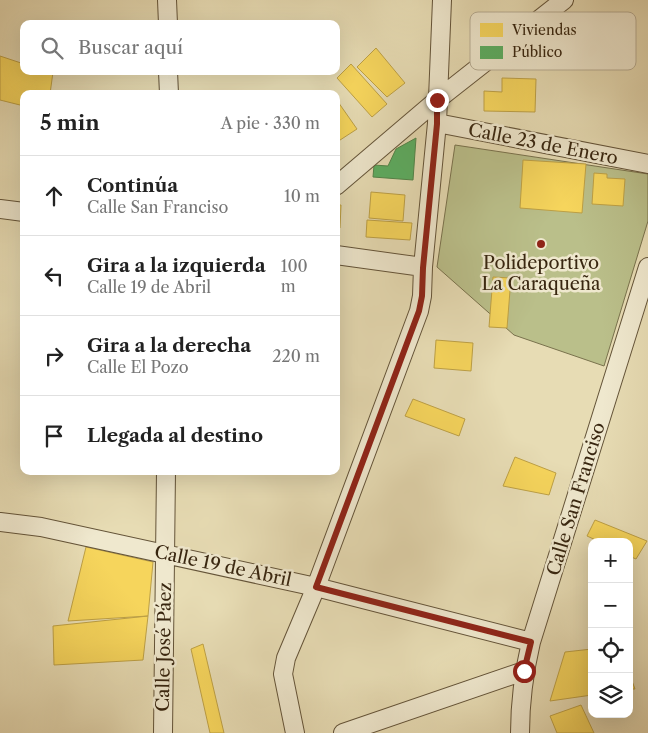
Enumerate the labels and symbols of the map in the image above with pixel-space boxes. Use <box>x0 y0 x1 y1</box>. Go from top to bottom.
legend <box>470 12 636 70</box>
text: Viviendas <box>511 21 577 39</box>
text: Público <box>512 43 562 61</box>
route end <box>426 89 449 112</box>
street label: Calle 23 de Enero <box>466 119 620 169</box>
marker: Polideportivo La Caraqueña <box>535 238 547 250</box>
place label: Polideportivo La Caraqueña <box>482 252 601 295</box>
street label: Calle San Franciso <box>542 420 610 578</box>
street label: Calle 19 de Abril <box>152 541 294 591</box>
street label: Calle José Páez <box>152 582 176 712</box>
route start <box>513 660 536 683</box>

